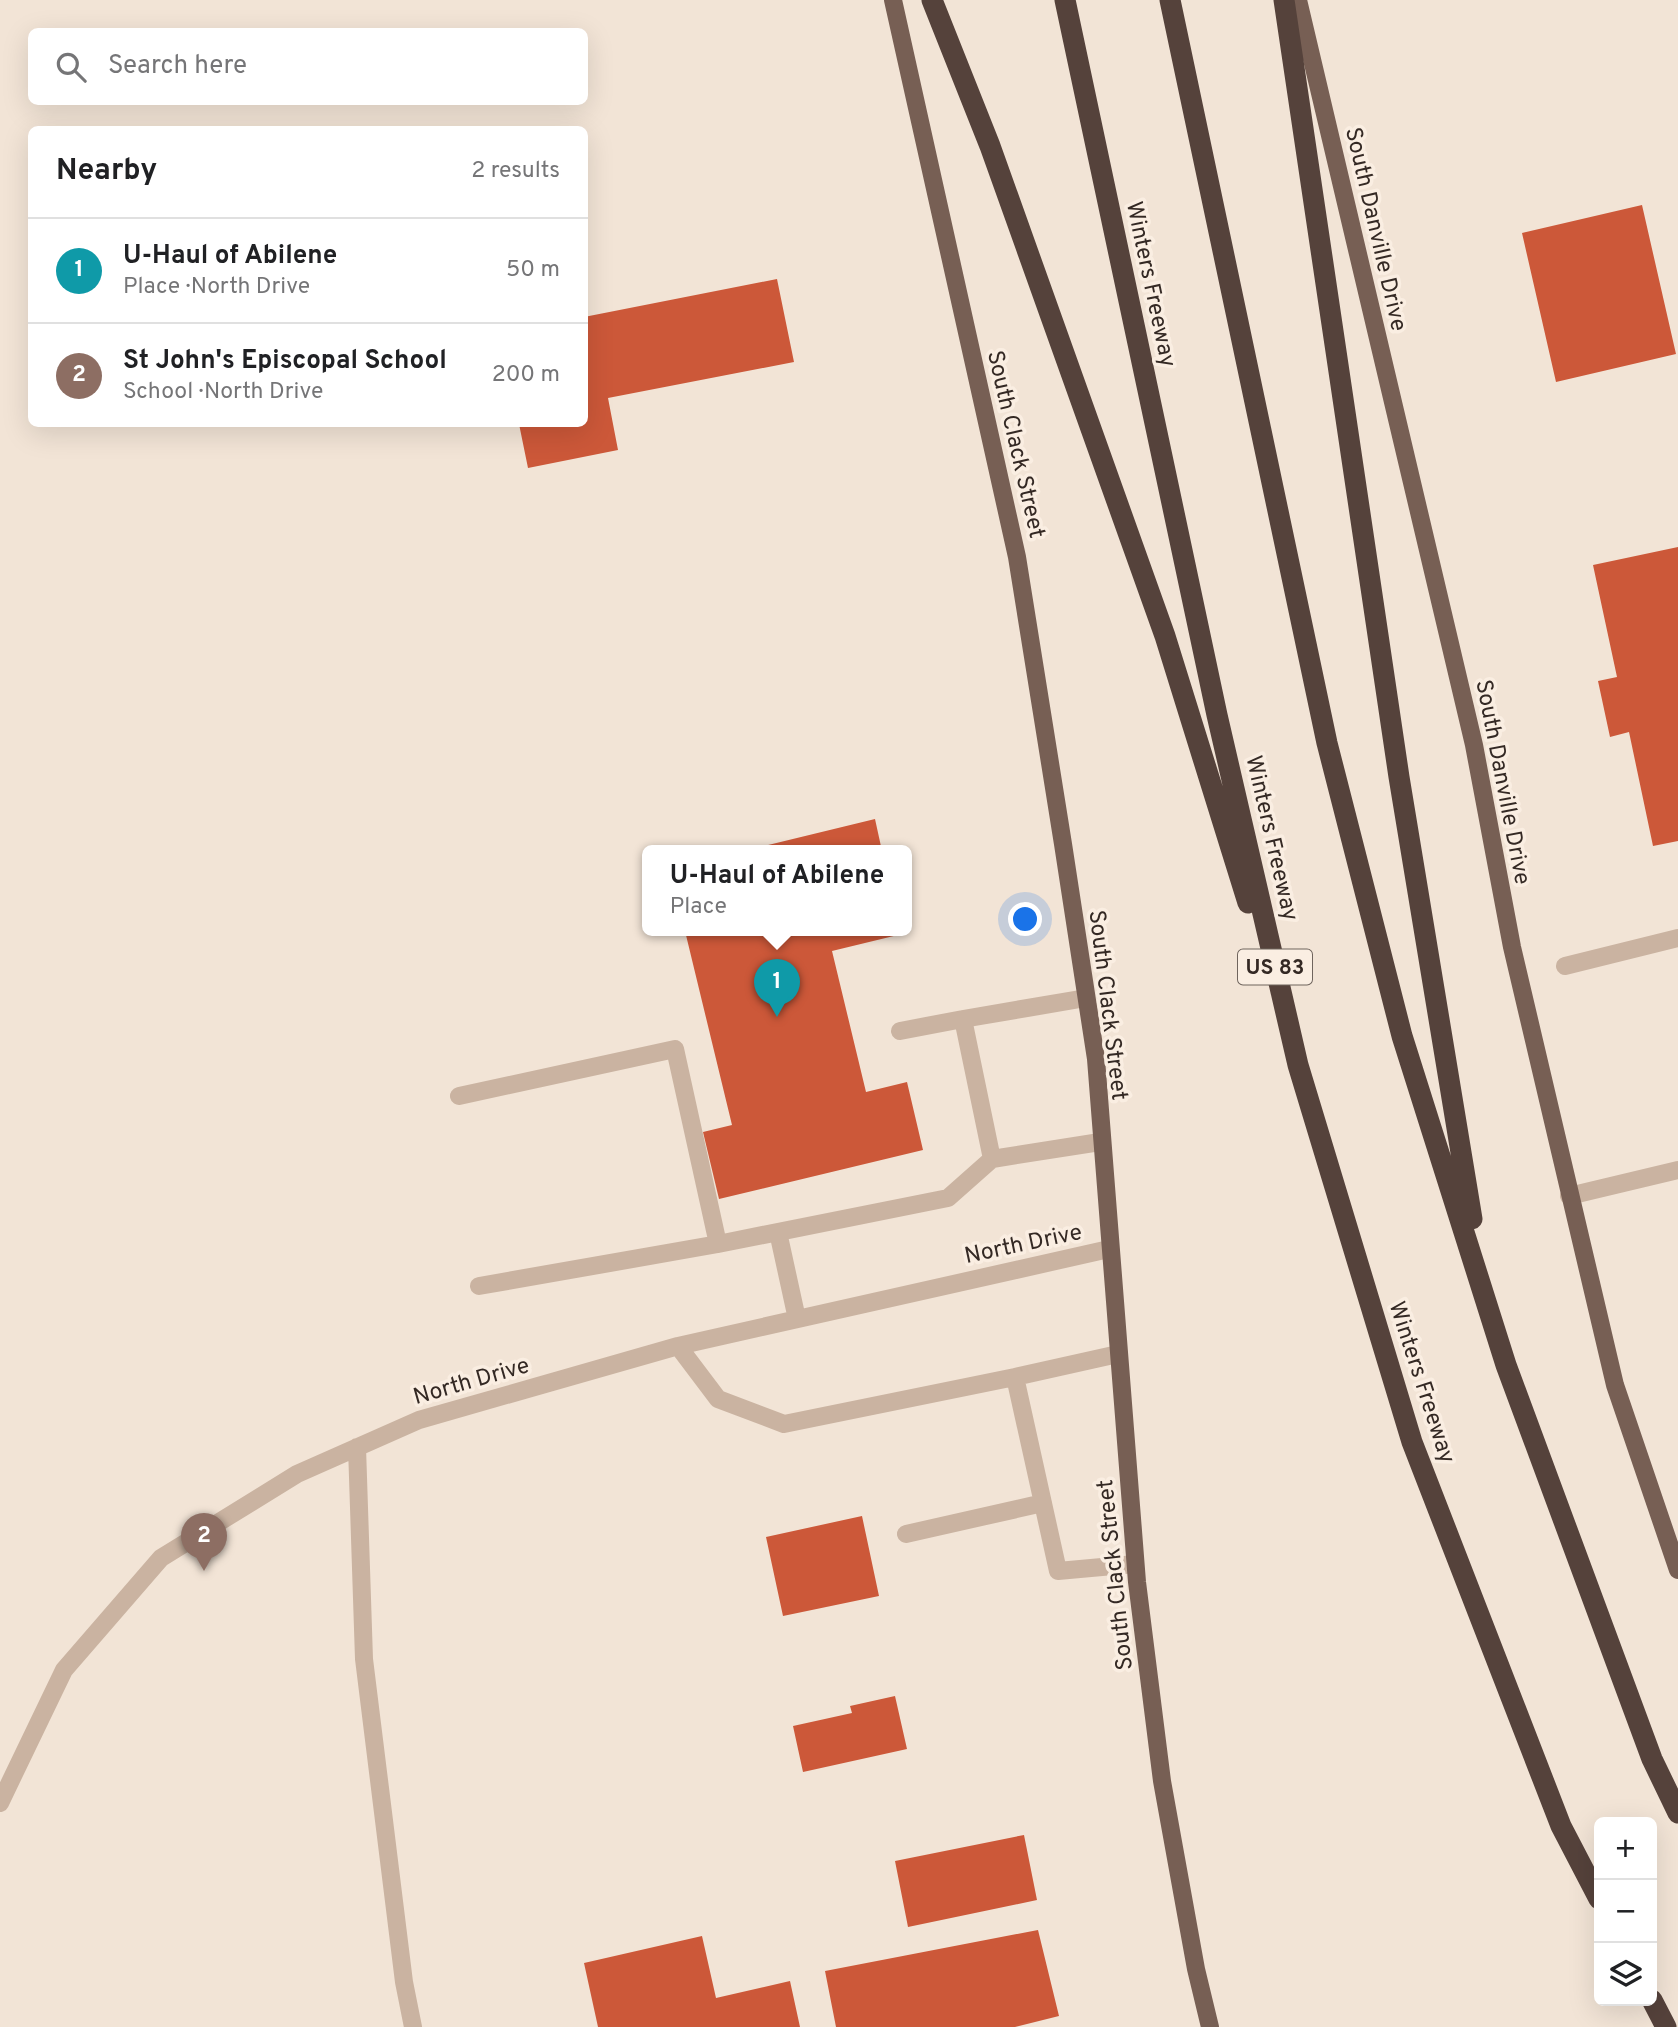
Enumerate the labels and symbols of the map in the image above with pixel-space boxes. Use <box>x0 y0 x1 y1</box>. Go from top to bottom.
street label: South Danville Drive <box>1337 125 1412 334</box>
street label: Winters Freeway <box>1118 199 1181 370</box>
street label: South Clack Street <box>979 348 1050 541</box>
street label: South Danville Drive <box>1467 677 1536 887</box>
street label: Winters Freeway <box>1237 753 1304 924</box>
your location <box>1008 902 1042 936</box>
street label: South Clack Street <box>1080 908 1133 1102</box>
road number: US 83 <box>1238 950 1312 984</box>
pin: 1 <box>754 959 800 1017</box>
street label: North Drive <box>962 1219 1085 1272</box>
street label: Winters Freeway <box>1381 1298 1460 1467</box>
street label: North Drive <box>410 1352 533 1413</box>
street label: South Clack Street <box>1092 1478 1141 1671</box>
pin: 2 <box>181 1513 227 1571</box>

